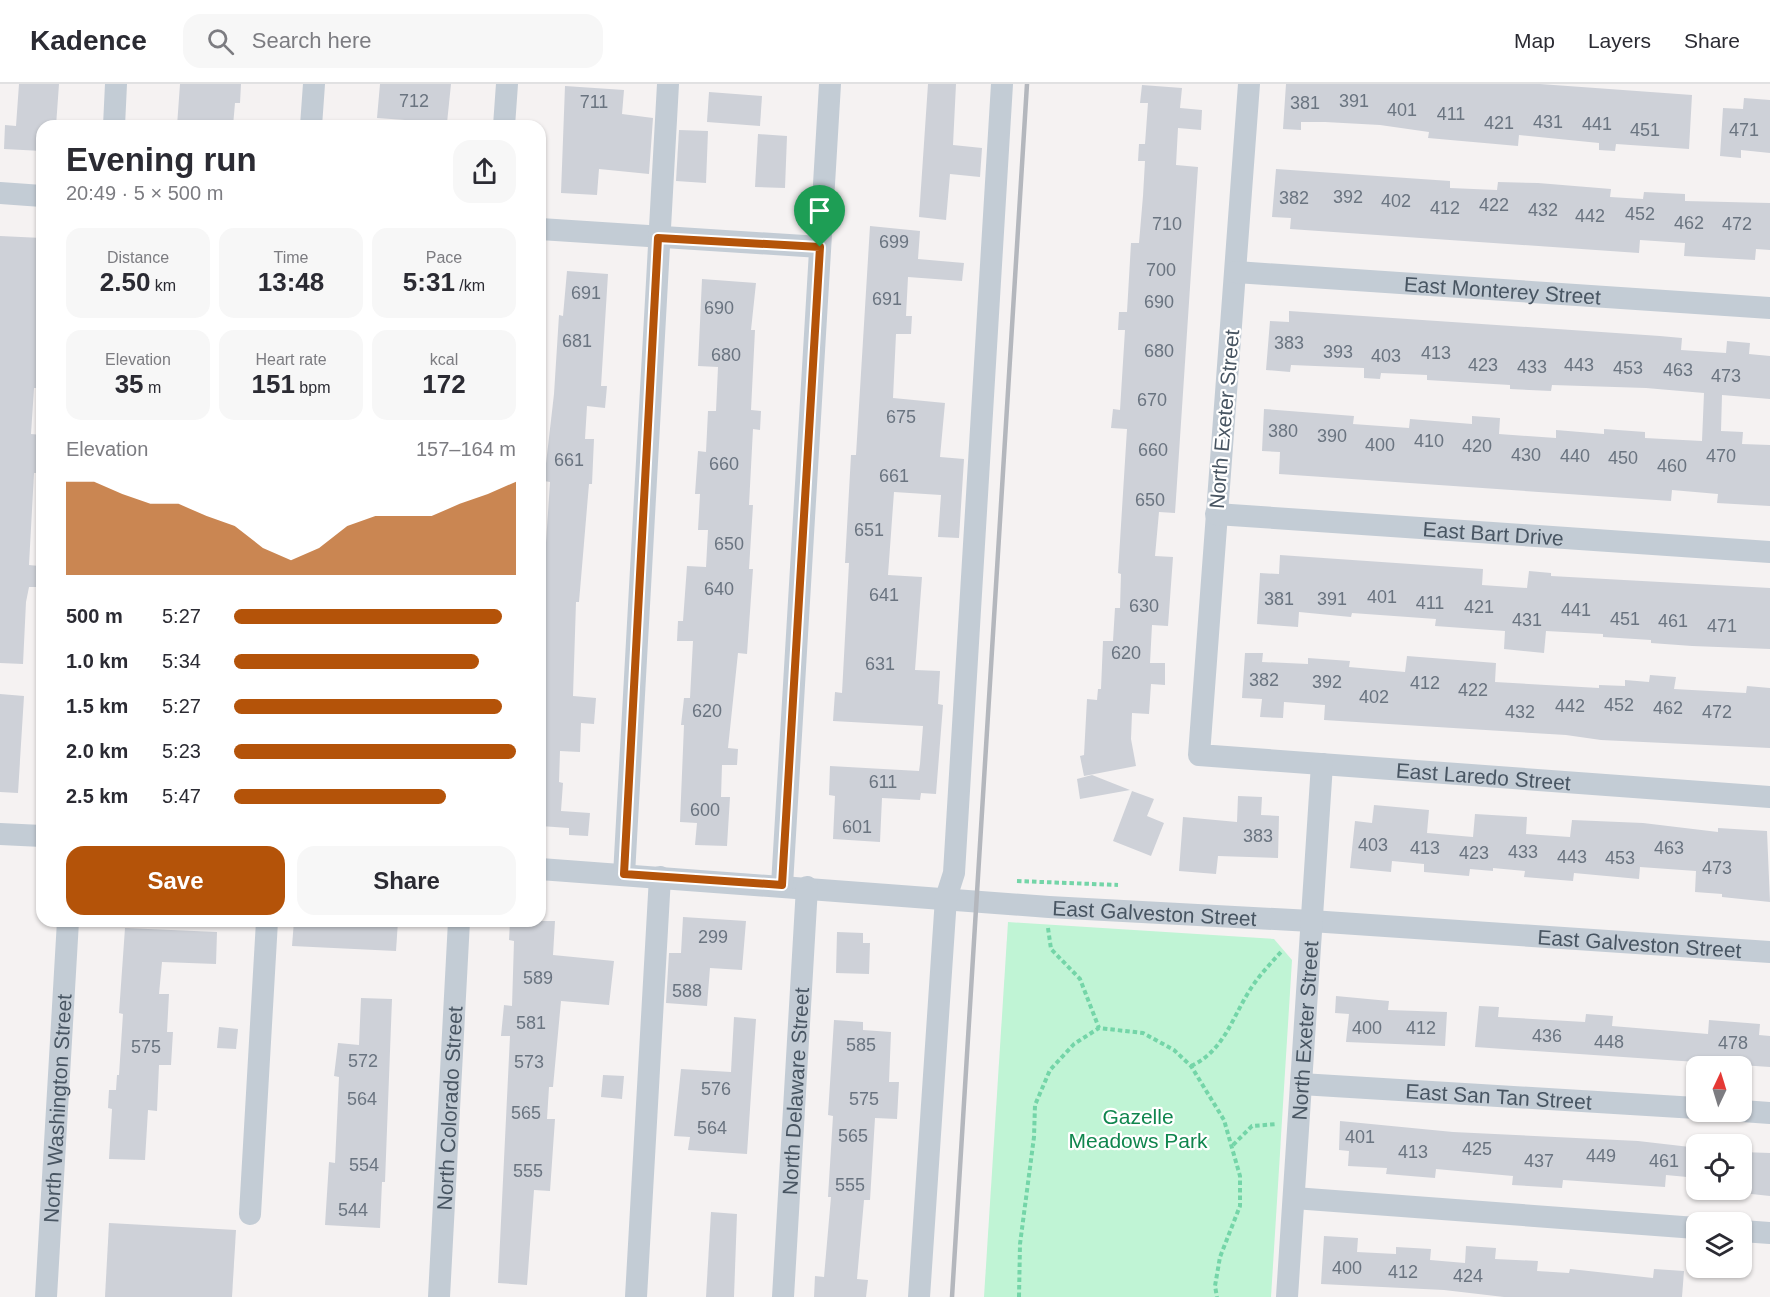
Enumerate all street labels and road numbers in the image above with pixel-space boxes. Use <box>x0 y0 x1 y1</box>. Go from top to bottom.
street label: East Monterey Street <box>1403 272 1602 308</box>
street label: North Exeter Street <box>1205 328 1243 510</box>
street label: East Bart Drive <box>1422 517 1565 549</box>
street label: East Laredo Street <box>1395 758 1572 794</box>
street label: East Galveston Street <box>1052 896 1257 930</box>
street label: East Galveston Street <box>1537 925 1742 962</box>
street label: North Exeter Street <box>1287 940 1322 1121</box>
street label: North Delaware Street <box>777 987 813 1196</box>
street label: North Washington Street <box>39 993 75 1223</box>
street label: North Colorado Street <box>432 1005 466 1211</box>
street label: East San Tan Street <box>1405 1079 1593 1113</box>

